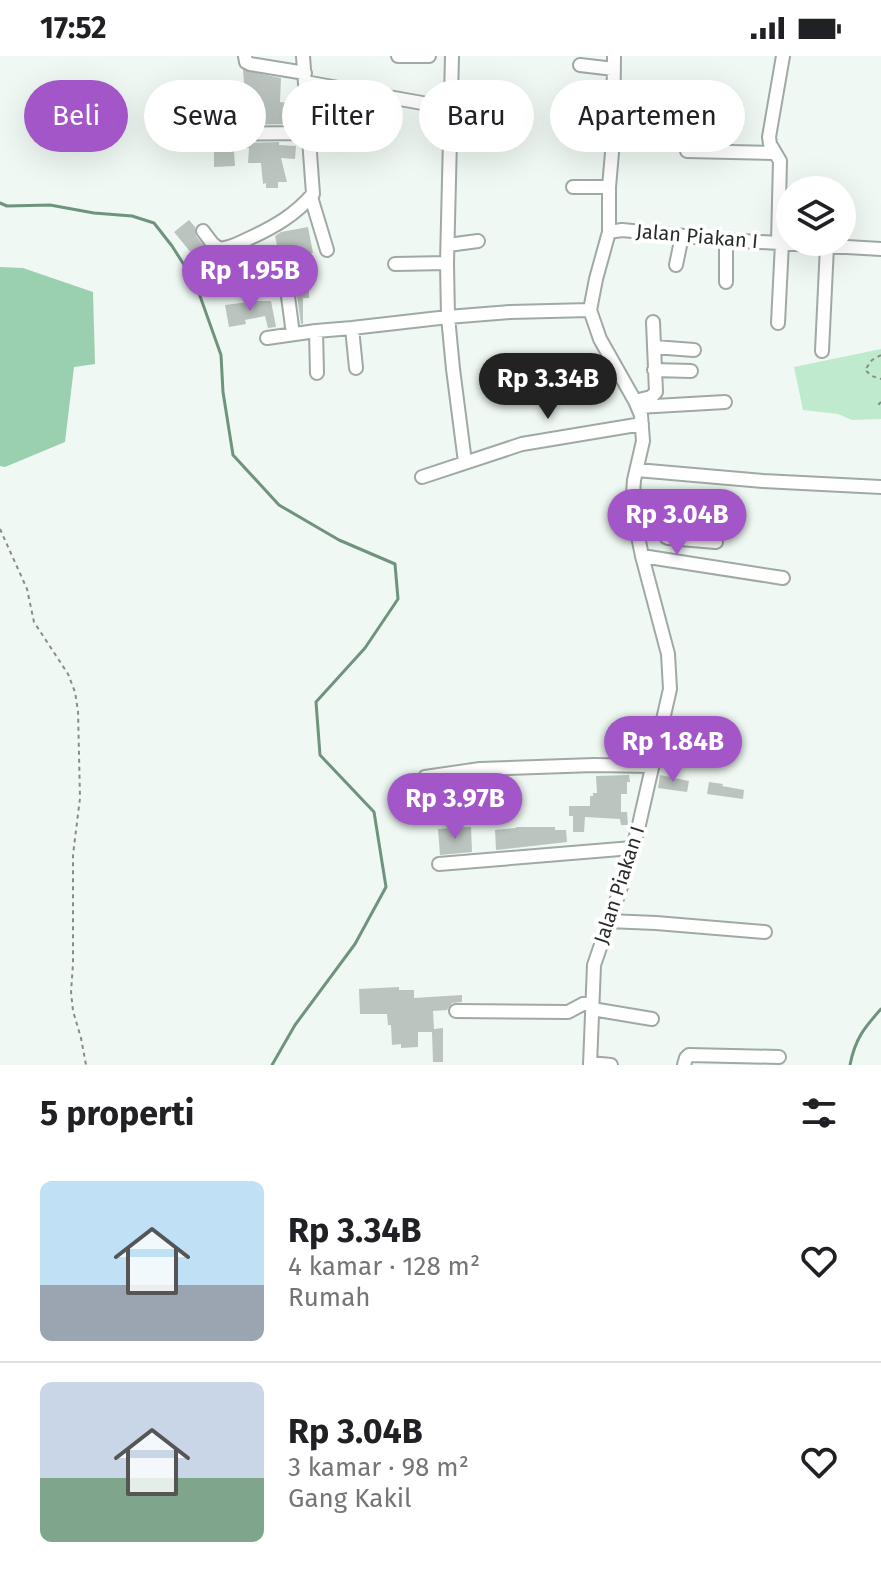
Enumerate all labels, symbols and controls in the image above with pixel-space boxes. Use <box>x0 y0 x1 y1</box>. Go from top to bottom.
text: 17:52 <box>40 10 107 46</box>
chip: Beli <box>24 80 128 152</box>
chip: Sewa <box>144 80 266 152</box>
chip: Filter <box>282 80 403 152</box>
chip: Baru <box>419 80 534 152</box>
chip: Apartemen <box>550 80 745 152</box>
map controls <box>776 176 856 256</box>
button: layers <box>776 176 856 256</box>
street label: Jalan Piakan I <box>635 219 759 253</box>
pin: Rp 1.95B <box>167 245 333 313</box>
text: Rp 1.95B <box>200 255 300 286</box>
pin: Rp 3.34B <box>465 353 631 421</box>
text: Rp 3.34B <box>497 363 599 394</box>
pin: Rp 3.04B <box>594 489 760 557</box>
text: Rp 3.04B <box>625 499 729 530</box>
pin: Rp 1.84B <box>590 716 756 784</box>
text: Rp 1.84B <box>622 726 724 757</box>
pin: Rp 3.97B <box>372 773 538 841</box>
text: Rp 3.97B <box>405 783 505 814</box>
street label: Jalan Piakan I <box>589 823 649 947</box>
icon: filters <box>797 1091 841 1135</box>
text: 5 properti <box>40 1093 194 1134</box>
text: Rp 3.34B <box>288 1210 422 1251</box>
icon: home <box>104 1213 200 1309</box>
icon: heart <box>797 1239 841 1283</box>
text: 4 kamar · 128 m² <box>288 1251 480 1282</box>
text: Rumah <box>288 1282 371 1313</box>
text: Rp 3.04B <box>288 1411 423 1452</box>
icon: home <box>104 1414 200 1510</box>
icon: heart <box>797 1440 841 1484</box>
text: 3 kamar · 98 m² <box>288 1452 469 1483</box>
text: Gang Kakil <box>288 1483 412 1514</box>

